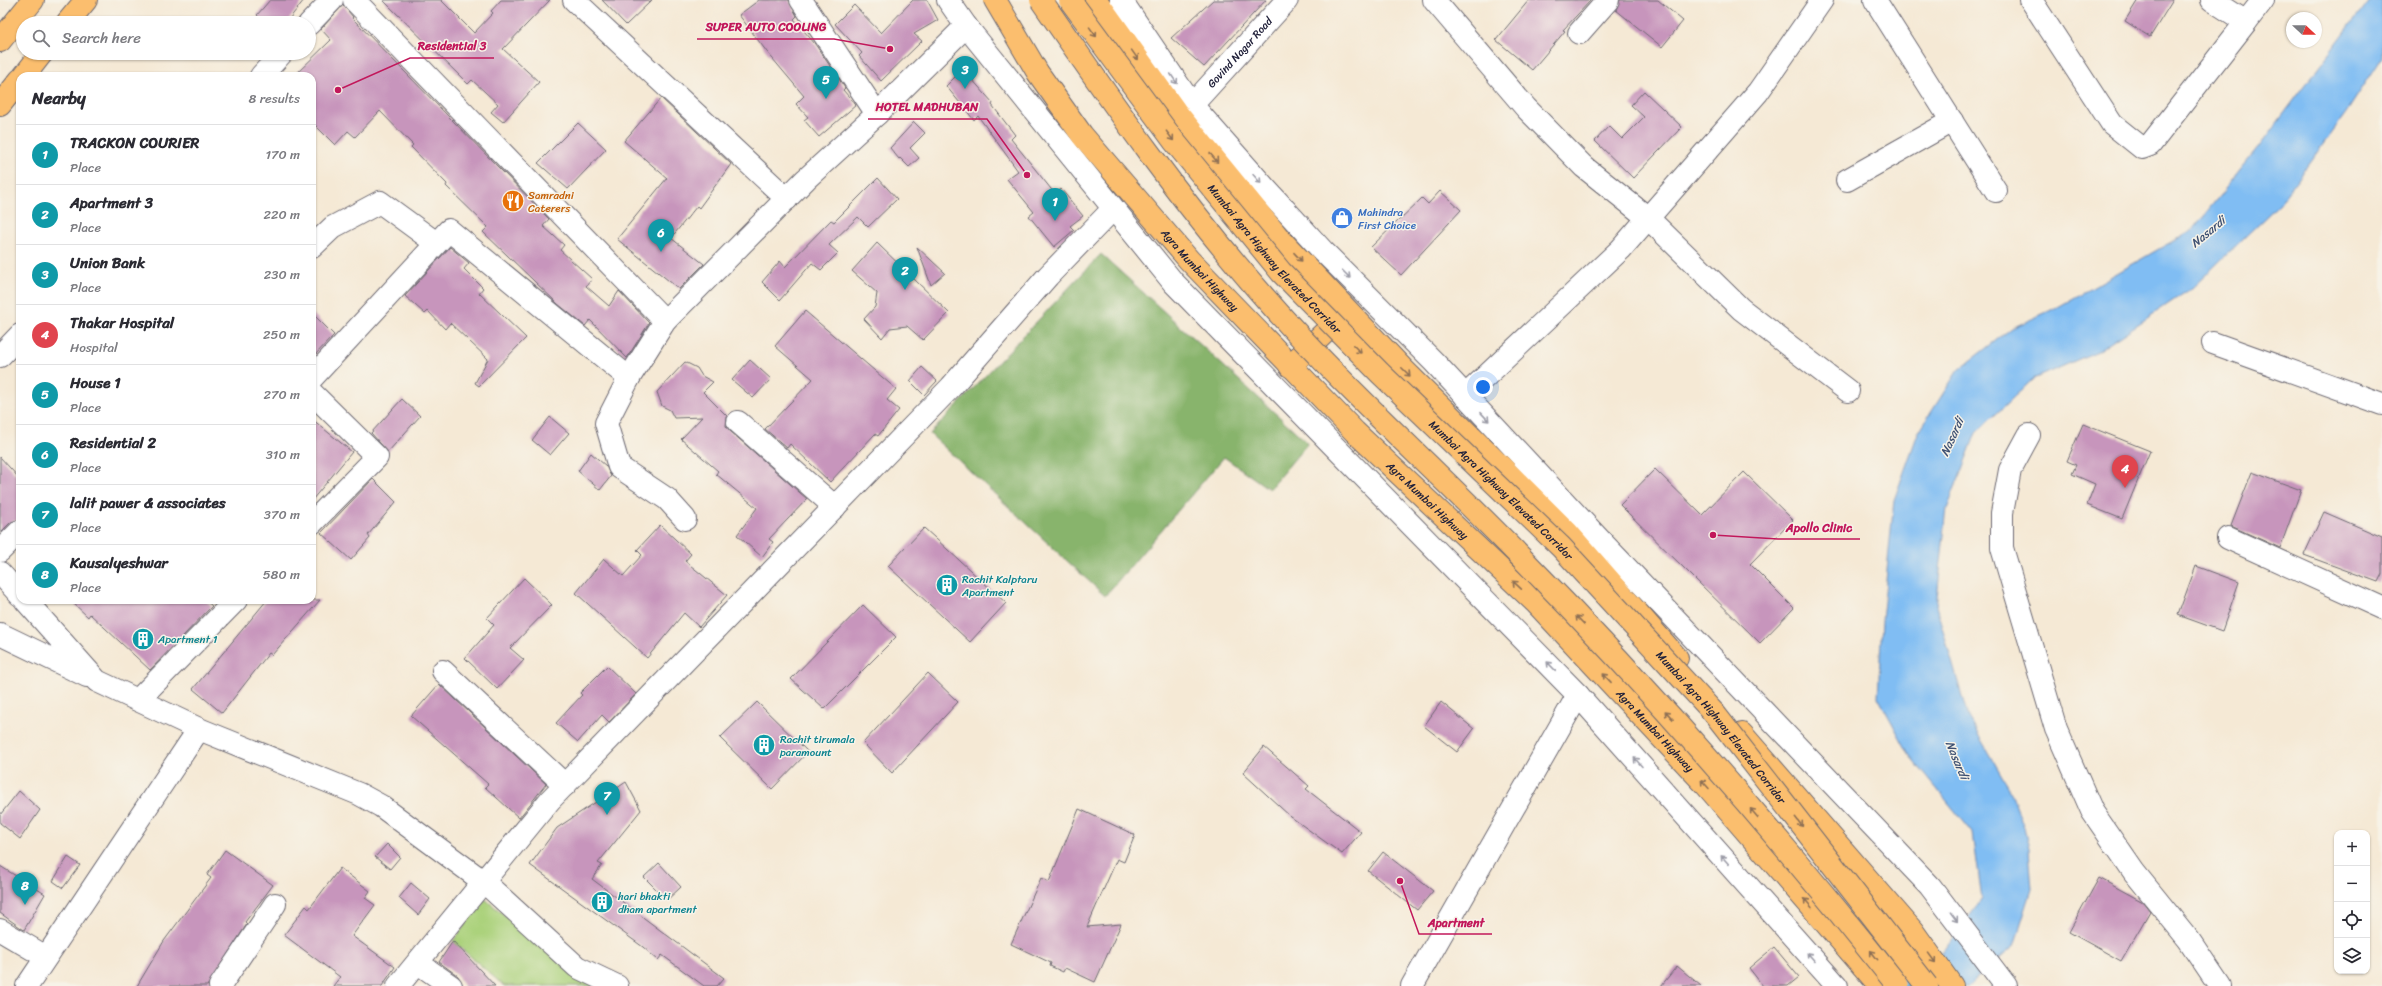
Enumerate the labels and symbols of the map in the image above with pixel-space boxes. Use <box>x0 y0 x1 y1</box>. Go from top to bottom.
street label: Govind Nagar Road <box>1202 12 1278 92</box>
north arrow <box>2286 12 2322 48</box>
callout: SUPER AUTO COOLING <box>697 15 834 39</box>
text: SUPER AUTO COOLING <box>705 16 827 38</box>
one-way arrow <box>1088 26 1097 37</box>
callout: Residential 3 <box>410 34 494 58</box>
text: Residential 3 <box>417 35 487 57</box>
one-way arrow <box>1131 49 1139 60</box>
pin: 3 <box>952 56 978 89</box>
pin: 5 <box>813 66 839 99</box>
one-way arrow <box>1170 73 1178 84</box>
callout: HOTEL MADHUBAN <box>868 95 987 119</box>
text: HOTEL MADHUBAN <box>875 96 979 118</box>
one-way arrow <box>1166 130 1174 141</box>
one-way arrow <box>1209 153 1218 163</box>
one-way arrow <box>1253 173 1262 184</box>
street label: Mumbai Agra Highway Elevated Corridor <box>1203 179 1347 339</box>
place label: Samradni Caterers <box>528 186 575 218</box>
restaurant icon: Samradni Caterers <box>500 188 526 214</box>
pin: 1 <box>1042 188 1068 221</box>
place label: Mahindra First Choice <box>1358 203 1417 235</box>
shop icon: Mahindra First Choice <box>1329 205 1355 231</box>
water label: Nasardi <box>2185 209 2233 253</box>
pin: 6 <box>648 219 674 252</box>
street label: Agra Mumbai Highway <box>1156 223 1244 316</box>
one-way arrow <box>1293 252 1302 262</box>
pin: 2 <box>892 257 918 290</box>
one-way arrow <box>1341 269 1351 279</box>
one-way arrow <box>1352 344 1362 354</box>
one-way arrow <box>1401 367 1411 377</box>
your location <box>1473 377 1493 397</box>
one-way arrow <box>1480 412 1490 422</box>
water label: Nasardi <box>1934 412 1971 460</box>
street label: Mumbai Agra Highway Elevated Corridor <box>1424 415 1579 565</box>
pin: 4 <box>2112 455 2138 488</box>
street label: Agra Mumbai Highway <box>1381 456 1473 544</box>
callout: Apollo Clinic <box>1778 515 1860 539</box>
text: Apollo Clinic <box>1785 517 1853 539</box>
place label: Rachit Kalptaru Apartment <box>961 570 1037 602</box>
building icon: Rachit Kalptaru Apartment <box>934 572 960 598</box>
one-way arrow <box>1512 580 1522 589</box>
one-way arrow <box>1575 615 1585 625</box>
building icon: Apartment 1 <box>130 626 156 652</box>
place label: Apartment 1 <box>157 630 218 649</box>
street label: Mumbai Agra Highway Elevated Corridor <box>1651 646 1792 809</box>
one-way arrow <box>1546 661 1556 671</box>
one-way arrow <box>1603 674 1612 684</box>
street label: Agra Mumbai Highway <box>1611 684 1699 777</box>
one-way arrow <box>1665 710 1674 720</box>
place label: Rachit tirumala paramount <box>779 730 855 762</box>
building icon: Rachit tirumala paramount <box>751 732 777 758</box>
water label: Nasardi <box>1939 737 1976 785</box>
one-way arrow <box>1634 757 1643 768</box>
one-way arrow <box>1700 779 1710 789</box>
pin: 7 <box>594 782 620 815</box>
one-way arrow <box>1749 808 1758 818</box>
one-way arrow <box>1795 817 1803 828</box>
one-way arrow <box>1720 854 1729 865</box>
pin: 8 <box>12 872 38 905</box>
place label: hari bhakti dham apartment <box>617 887 697 919</box>
building icon: hari bhakti dham apartment <box>589 889 615 915</box>
one-way arrow <box>1804 899 1813 909</box>
callout: Apartment <box>1419 910 1492 934</box>
one-way arrow <box>1949 911 1958 922</box>
text: Apartment <box>1427 912 1485 934</box>
one-way arrow <box>1869 950 1878 961</box>
one-way arrow <box>1806 952 1816 962</box>
one-way arrow <box>1928 952 1936 963</box>

